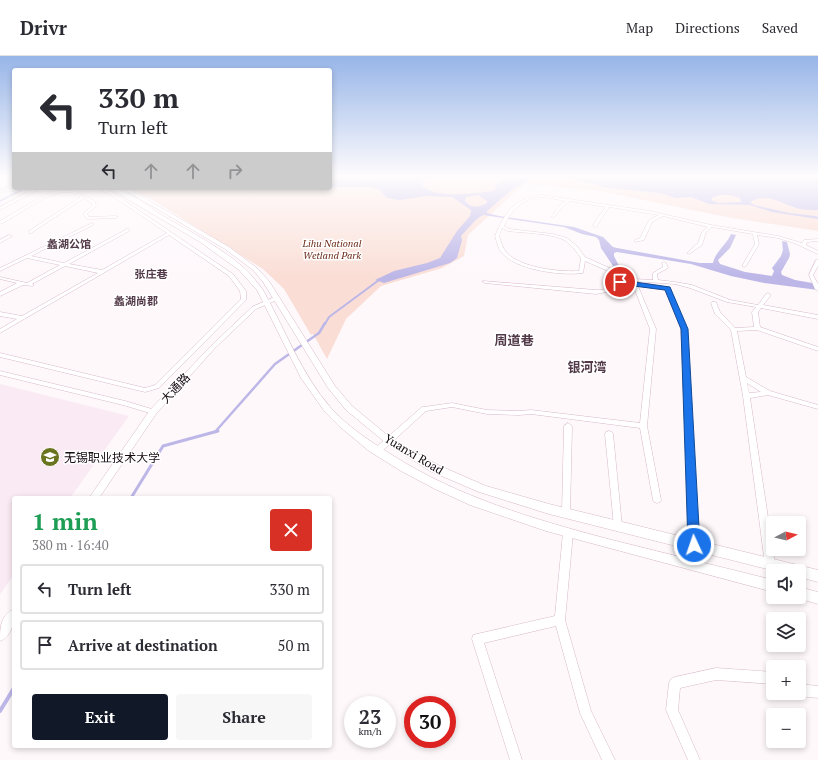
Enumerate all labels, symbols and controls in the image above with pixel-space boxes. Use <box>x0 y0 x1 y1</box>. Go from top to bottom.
text: Drivr <box>20 15 67 40</box>
text: Map <box>626 18 653 37</box>
text: Directions <box>675 18 740 37</box>
text: Saved <box>762 18 798 37</box>
text: 330 m <box>98 79 179 116</box>
icon: left <box>32 84 84 136</box>
text: Turn left <box>98 115 168 139</box>
icon: left <box>98 160 120 182</box>
icon: ahead <box>140 160 162 182</box>
icon: ahead <box>182 160 204 182</box>
icon: right <box>224 160 246 182</box>
district label: 蠡湖公馆 <box>47 237 91 251</box>
park label: Lihu National Wetland Park <box>302 237 362 262</box>
pin <box>603 265 637 299</box>
district label: 张庄巷 <box>135 267 168 281</box>
icon: arrive <box>609 271 631 293</box>
district label: 蠡湖尚郡 <box>114 294 158 308</box>
district label: 周道巷 <box>494 331 534 349</box>
district label: 银河湾 <box>567 358 607 376</box>
street label: 大通路 <box>157 370 193 406</box>
street label: Yuanxi Road <box>382 430 447 478</box>
school or university icon: 无锡职业技术大学 <box>39 446 61 468</box>
place label: 无锡职业技术大学 <box>64 450 160 465</box>
text: 1 min <box>32 505 98 537</box>
button: close <box>270 509 312 551</box>
north arrow <box>766 516 806 556</box>
map controls <box>766 516 806 748</box>
position arrow <box>673 524 715 566</box>
text: 380 m · 16:40 <box>32 536 109 554</box>
button: sound <box>766 564 806 604</box>
icon: left <box>34 578 56 600</box>
text: Turn left <box>68 579 132 599</box>
text: 330 m <box>269 579 310 599</box>
button: layers <box>766 612 806 652</box>
icon: arrive <box>34 634 56 656</box>
text: Arrive at destination <box>68 635 218 655</box>
text: 50 m <box>277 635 310 655</box>
button: + <box>766 660 806 700</box>
button: Exit <box>32 694 168 740</box>
button: Share <box>176 694 312 740</box>
speed limit sign: 30 <box>404 696 456 748</box>
text: 23 <box>359 703 381 730</box>
button: − <box>766 708 806 748</box>
text: km/h <box>358 725 382 738</box>

